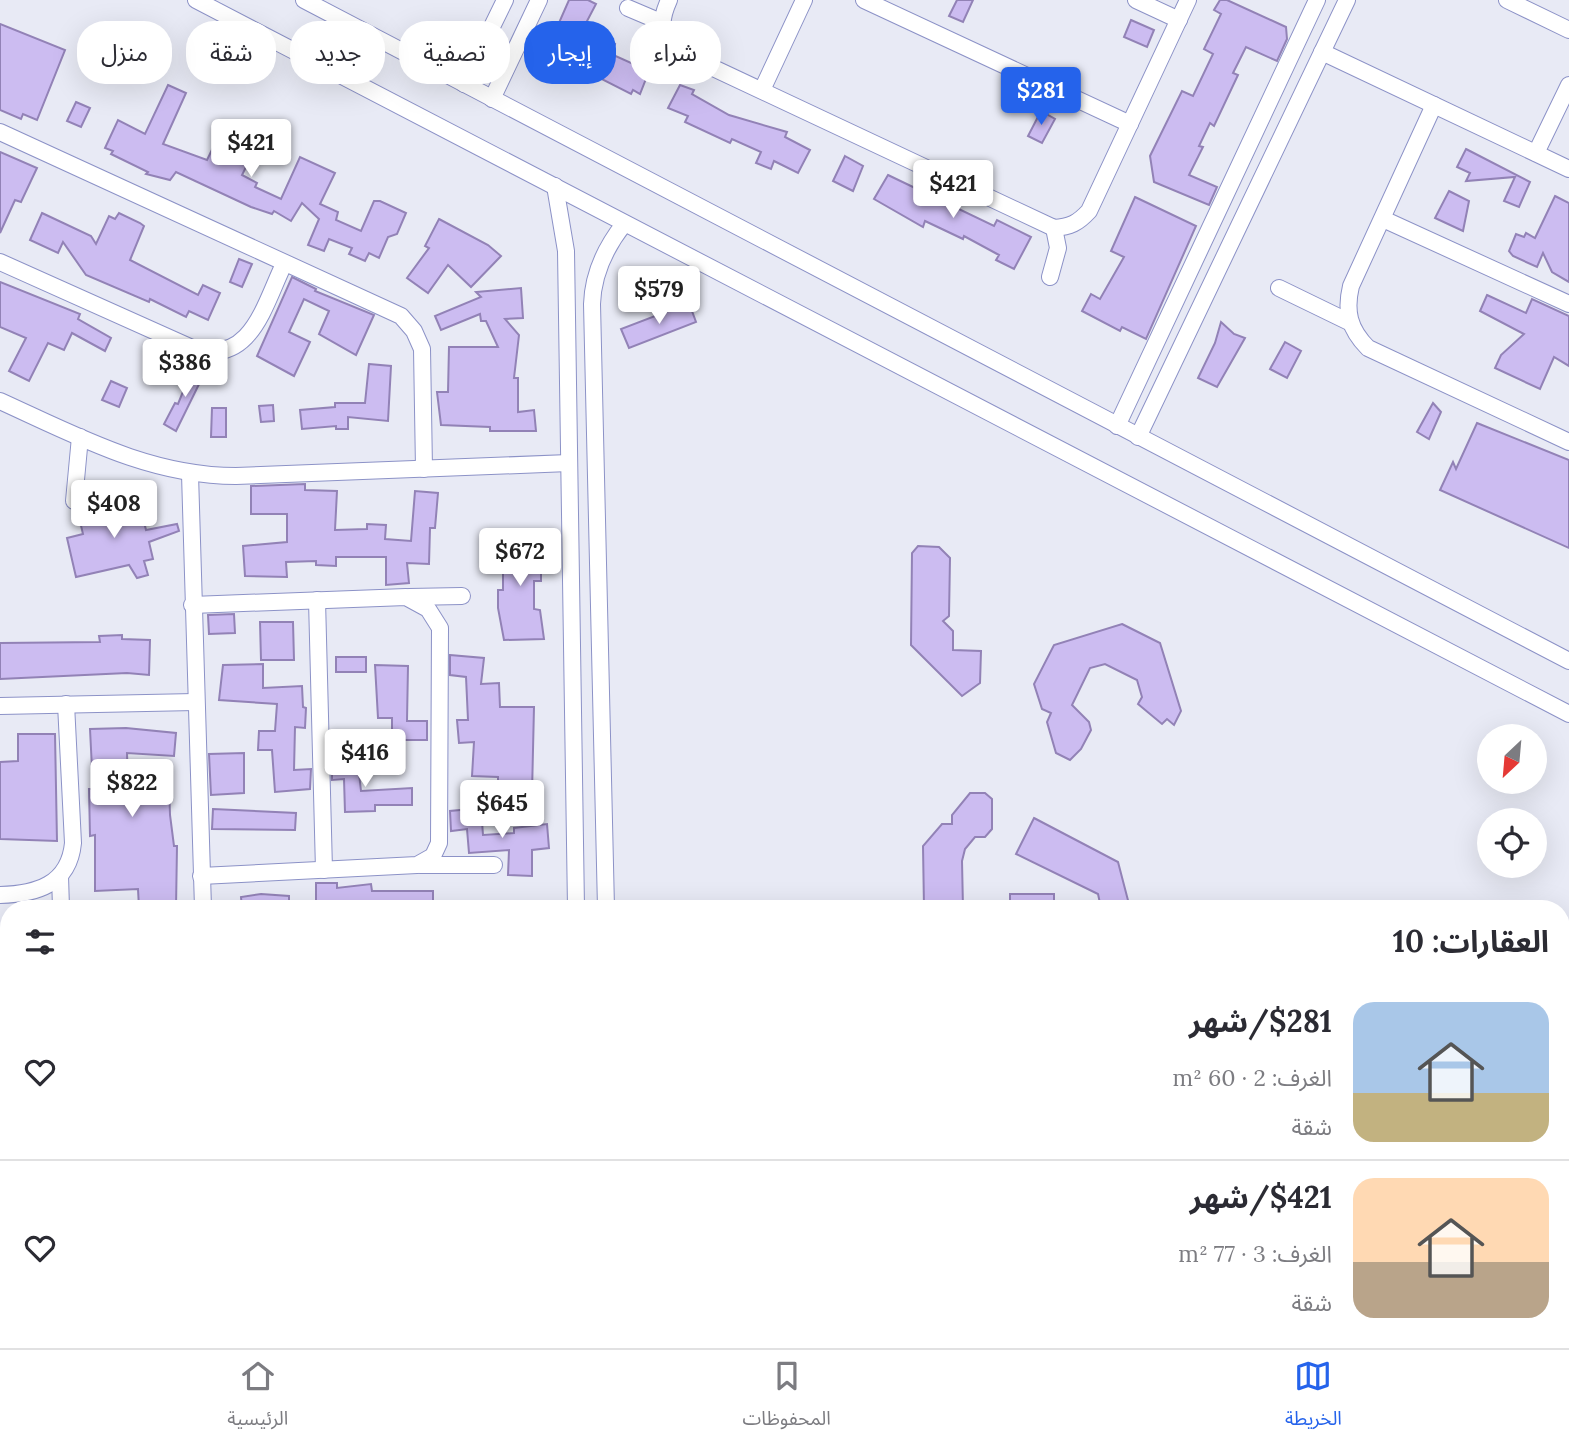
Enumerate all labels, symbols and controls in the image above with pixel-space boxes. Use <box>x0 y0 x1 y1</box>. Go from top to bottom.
chip: منزل <box>77 21 172 84</box>
chip: شقة <box>186 21 276 84</box>
chip: جديد <box>290 21 385 84</box>
chip: تصفية <box>399 21 510 84</box>
chip: إيجار <box>524 21 616 84</box>
chip: شراء <box>630 21 721 84</box>
pin: $281 <box>1000 68 1082 127</box>
text: $281 <box>1017 75 1065 104</box>
pin: $421 <box>210 120 292 179</box>
text: $421 <box>227 127 275 156</box>
pin: $421 <box>912 160 994 220</box>
text: $421 <box>929 168 977 197</box>
pin: $579 <box>618 266 700 326</box>
text: $579 <box>634 274 684 303</box>
pin: $386 <box>144 340 226 399</box>
text: $386 <box>159 347 211 376</box>
pin: $408 <box>73 480 155 540</box>
text: $408 <box>87 488 141 517</box>
pin: $672 <box>479 528 561 588</box>
text: $672 <box>495 536 545 565</box>
north arrow <box>1477 724 1547 794</box>
map controls <box>1477 724 1547 878</box>
pin: $416 <box>324 730 406 789</box>
text: $416 <box>341 737 389 766</box>
pin: $822 <box>91 760 173 819</box>
text: $822 <box>106 767 158 796</box>
pin: $645 <box>461 780 543 840</box>
text: $645 <box>476 788 528 817</box>
button: locate <box>1477 808 1547 878</box>
text: العقارات: 10 <box>1393 922 1549 960</box>
icon: filters <box>21 923 59 961</box>
text: $281/شهر <box>1189 1002 1332 1040</box>
icon: home <box>1409 1030 1493 1114</box>
icon: heart <box>21 1053 59 1091</box>
text: الغرف: 2 · 60 m² <box>1172 1063 1332 1092</box>
text: شقة <box>1291 1112 1332 1141</box>
text: $421/شهر <box>1190 1178 1332 1216</box>
icon: home <box>1409 1206 1493 1290</box>
icon: heart <box>21 1229 59 1267</box>
text: الغرف: 3 · 77 m² <box>1178 1239 1332 1268</box>
text: شقة <box>1291 1288 1332 1317</box>
tab: الرئيسية <box>227 1357 288 1439</box>
tab: المحفوظات <box>743 1357 831 1439</box>
tab: الخريطة <box>1285 1357 1342 1439</box>

